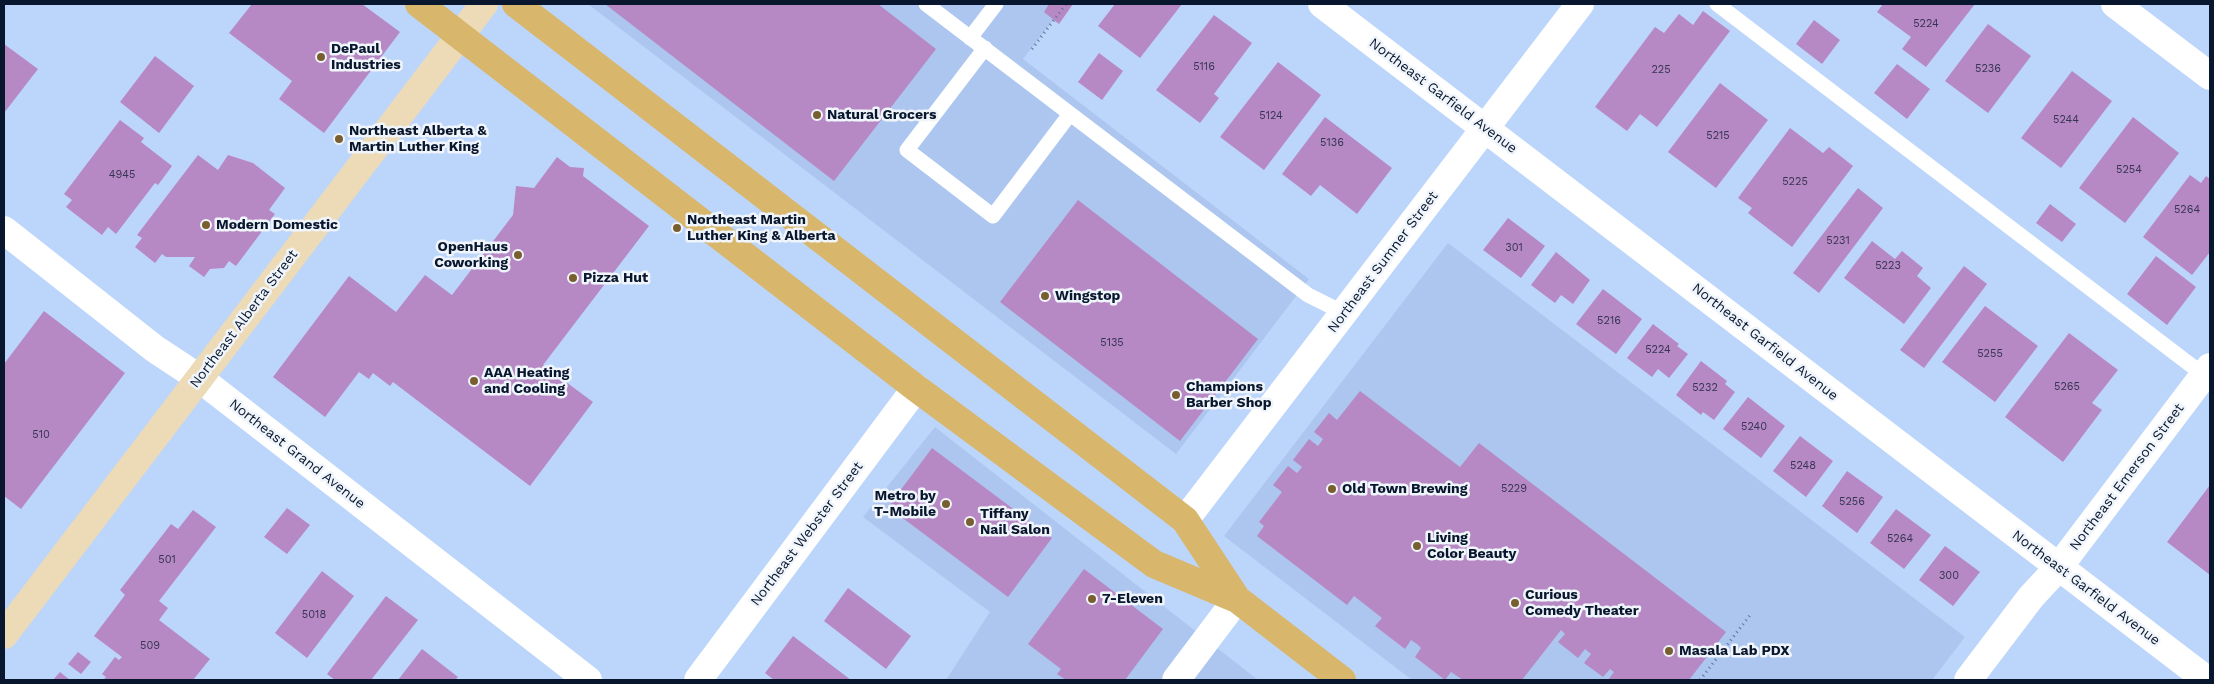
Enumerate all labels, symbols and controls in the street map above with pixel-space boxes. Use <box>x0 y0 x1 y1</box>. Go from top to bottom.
house number: 5224 <box>1913 17 1939 31</box>
street label: Northeast Garfield Avenue <box>1366 35 1520 157</box>
place label: DePaul Industries <box>331 41 401 74</box>
marker: DePaul Industries <box>315 51 327 63</box>
house number: 5116 <box>1193 60 1215 74</box>
house number: 5236 <box>1975 62 2001 76</box>
house number: 225 <box>1651 63 1671 77</box>
place label: Natural Grocers <box>827 107 936 123</box>
marker: Natural Grocers <box>811 109 823 121</box>
house number: 5124 <box>1259 109 1283 123</box>
house number: 5244 <box>2053 113 2079 127</box>
place label: Northeast Alberta & Martin Luther King <box>349 123 487 156</box>
house number: 5215 <box>1706 129 1730 143</box>
marker: Northeast Alberta & Martin Luther King <box>333 133 345 145</box>
house number: 5136 <box>1320 136 1344 150</box>
house number: 5254 <box>2116 163 2142 177</box>
house number: 4945 <box>109 168 135 182</box>
house number: 5225 <box>1782 175 1808 189</box>
street label: Northeast Sumner Street <box>1324 188 1442 336</box>
house number: 5264 <box>2174 203 2200 217</box>
place label: Northeast Martin Luther King & Alberta <box>687 212 836 244</box>
place label: Modern Domestic <box>216 217 338 233</box>
marker: Modern Domestic <box>200 219 212 231</box>
marker: Northeast Martin Luther King & Alberta <box>671 222 683 234</box>
house number: 5231 <box>1826 234 1850 248</box>
place label: OpenHaus Coworking <box>434 239 508 272</box>
house number: 301 <box>1505 241 1523 255</box>
street label: Northeast Alberta Street <box>187 247 301 391</box>
marker: OpenHaus Coworking <box>512 249 524 261</box>
house number: 5223 <box>1875 259 1901 273</box>
place label: Pizza Hut <box>583 270 648 286</box>
marker: Pizza Hut <box>567 272 579 284</box>
street label: Northeast Garfield Avenue <box>1689 280 1841 404</box>
place label: Wingstop <box>1055 288 1120 304</box>
marker: Wingstop <box>1039 290 1051 302</box>
house number: 5216 <box>1597 314 1621 328</box>
house number: 5135 <box>1100 336 1124 350</box>
house number: 5224 <box>1645 343 1671 357</box>
house number: 5255 <box>1977 347 2003 361</box>
place label: AAA Heating and Cooling <box>484 365 569 398</box>
marker: AAA Heating and Cooling <box>468 375 480 387</box>
place label: Champions Barber Shop <box>1186 379 1271 412</box>
house number: 5265 <box>2054 380 2080 394</box>
house number: 5232 <box>1692 381 1718 395</box>
marker: Champions Barber Shop <box>1170 389 1182 401</box>
street label: Northeast Grand Avenue <box>226 396 368 512</box>
street label: Northeast Emerson Street <box>2066 400 2188 554</box>
house number: 5240 <box>1741 420 1767 434</box>
house number: 510 <box>32 428 50 442</box>
street label: Northeast Webster Street <box>747 459 867 609</box>
house number: 5248 <box>1790 459 1816 473</box>
place label: Old Town Brewing <box>1342 481 1468 497</box>
house number: 5229 <box>1501 482 1527 496</box>
marker: Old Town Brewing <box>1326 483 1338 495</box>
place label: Metro by T-Mobile <box>874 488 936 520</box>
house number: 5256 <box>1839 495 1865 509</box>
marker: Metro by T-Mobile <box>940 498 952 510</box>
place label: Tiffany Nail Salon <box>980 506 1050 538</box>
marker: Tiffany Nail Salon <box>964 516 976 528</box>
street label: Northeast Garfield Avenue <box>2009 527 2163 649</box>
place label: Living Color Beauty <box>1427 530 1516 562</box>
house number: 5264 <box>1887 532 1913 546</box>
marker: Living Color Beauty <box>1411 540 1423 552</box>
house number: 501 <box>158 553 176 567</box>
house number: 300 <box>1939 569 1959 583</box>
place label: Curious Comedy Theater <box>1525 587 1639 620</box>
place label: 7-Eleven <box>1102 591 1163 607</box>
marker: 7-Eleven <box>1086 593 1098 605</box>
marker: Curious Comedy Theater <box>1509 597 1521 609</box>
house number: 5018 <box>302 608 326 622</box>
house number: 509 <box>140 639 160 653</box>
place label: Masala Lab PDX <box>1679 643 1789 659</box>
marker: Masala Lab PDX <box>1663 645 1675 657</box>

